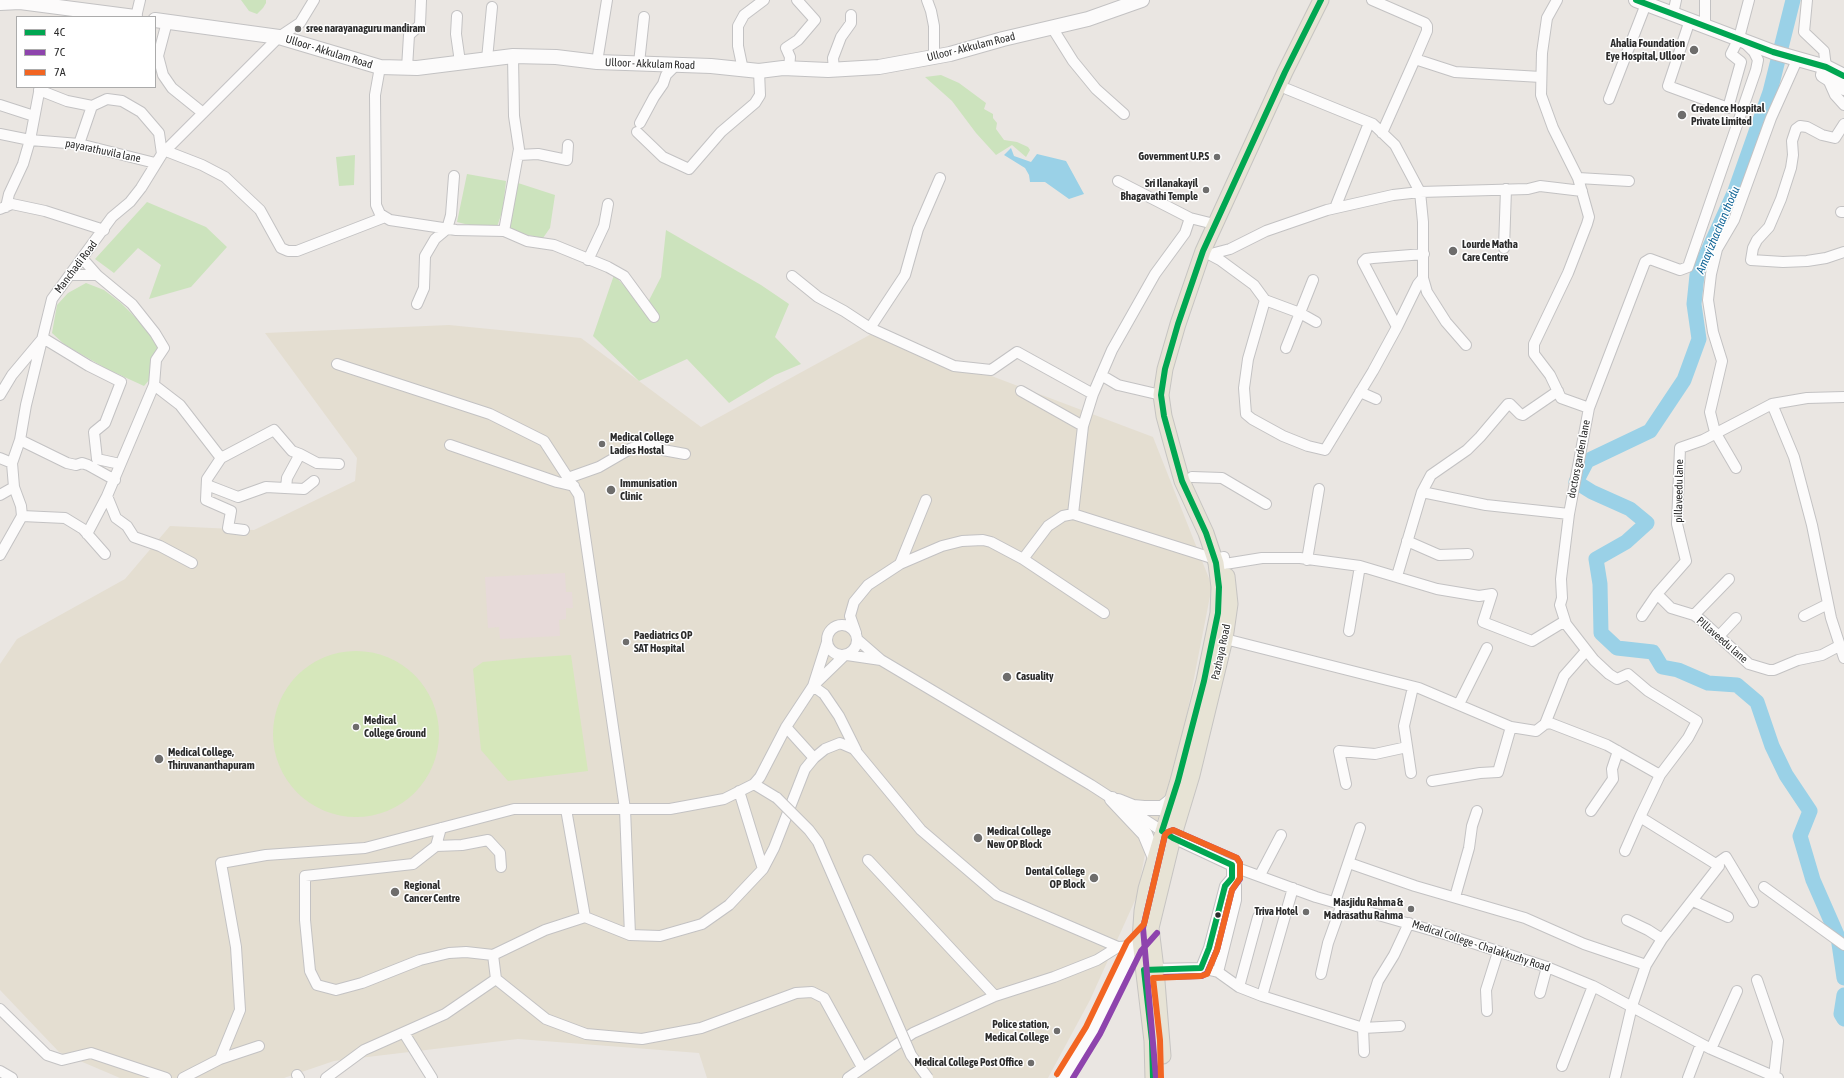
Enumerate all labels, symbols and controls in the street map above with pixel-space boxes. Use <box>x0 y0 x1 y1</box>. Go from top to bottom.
legend <box>16 16 156 88</box>
place label: sree narayanaguru mandiram <box>306 22 425 36</box>
marker: sree narayanaguru mandiram <box>293 24 303 34</box>
text: 4C <box>54 25 65 39</box>
street label: Ulloor - Akkulam Road <box>926 30 1016 64</box>
street label: Ulloor - Akkulam Road <box>284 32 374 72</box>
place label: Ahalia Foundation Eye Hospital, Ulloor <box>1606 37 1685 63</box>
marker: Ahalia Foundation Eye Hospital, Ulloor <box>1688 44 1700 56</box>
text: 7C <box>54 45 65 59</box>
street label: Ulloor - Akkulam Road <box>605 56 695 72</box>
text: 7A <box>54 65 66 79</box>
place label: Credence Hospital Private Limited <box>1691 102 1765 128</box>
marker: Credence Hospital Private Limited <box>1676 109 1688 121</box>
street label: payarathuvila lane <box>64 137 142 165</box>
place label: Government U.P.S <box>1138 150 1209 164</box>
marker: Government U.P.S <box>1212 152 1222 162</box>
place label: Sri Ilanakayil Bhagavathi Temple <box>1121 177 1198 203</box>
water label: Amayizhachan thodu <box>1693 184 1743 276</box>
marker: Sri Ilanakayil Bhagavathi Temple <box>1201 185 1211 195</box>
street label: Manchadi Road <box>52 238 100 296</box>
place label: Lourde Matha Care Centre <box>1462 238 1518 264</box>
marker: Lourde Matha Care Centre <box>1447 245 1459 257</box>
street label: doctors garden lane <box>1565 419 1593 499</box>
place label: Medical College Ladies Hostal <box>610 431 674 457</box>
marker: Medical College Ladies Hostal <box>597 439 607 449</box>
street label: pillaveedu lane <box>1672 459 1686 523</box>
place label: Immunisation Clinic <box>620 477 677 503</box>
marker: Immunisation Clinic <box>605 484 617 496</box>
street label: PIllaveedu lane <box>1694 614 1750 666</box>
street label: Pazhaya Road <box>1209 623 1233 681</box>
place label: Paediatrics OP SAT Hospital <box>634 629 692 655</box>
marker: Paediatrics OP SAT Hospital <box>621 637 631 647</box>
place label: Casuality <box>1016 670 1054 684</box>
marker: Casuality <box>1001 671 1013 683</box>
place label: Medical College Ground <box>364 714 426 740</box>
marker: Medical College Ground <box>351 722 361 732</box>
place label: Medical College, Thiruvananthapuram <box>168 746 255 772</box>
marker: Medical College, Thiruvananthapuram <box>153 753 165 765</box>
place label: Medical College New OP Block <box>987 825 1051 851</box>
marker: Medical College New OP Block <box>972 832 984 844</box>
place label: Dental College OP Block <box>1025 865 1085 891</box>
marker: Dental College OP Block <box>1088 872 1100 884</box>
place label: Regional Cancer Centre <box>404 879 460 905</box>
marker: Regional Cancer Centre <box>389 886 401 898</box>
place label: Masjidu Rahma & Madrasathu Rahma <box>1324 896 1403 922</box>
marker: Masjidu Rahma & Madrasathu Rahma <box>1406 904 1416 914</box>
place label: Triva Hotel <box>1254 905 1298 919</box>
marker: Triva Hotel <box>1301 907 1311 917</box>
unlabelled marker <box>1213 910 1223 920</box>
street label: Medical College - Chalakkuzhy Road <box>1410 917 1552 975</box>
place label: Police station, Medical College <box>985 1018 1049 1044</box>
marker: Police station, Medical College <box>1052 1026 1062 1036</box>
place label: Medical College Post Office <box>915 1056 1023 1070</box>
marker: Medical College Post Office <box>1026 1058 1036 1068</box>

